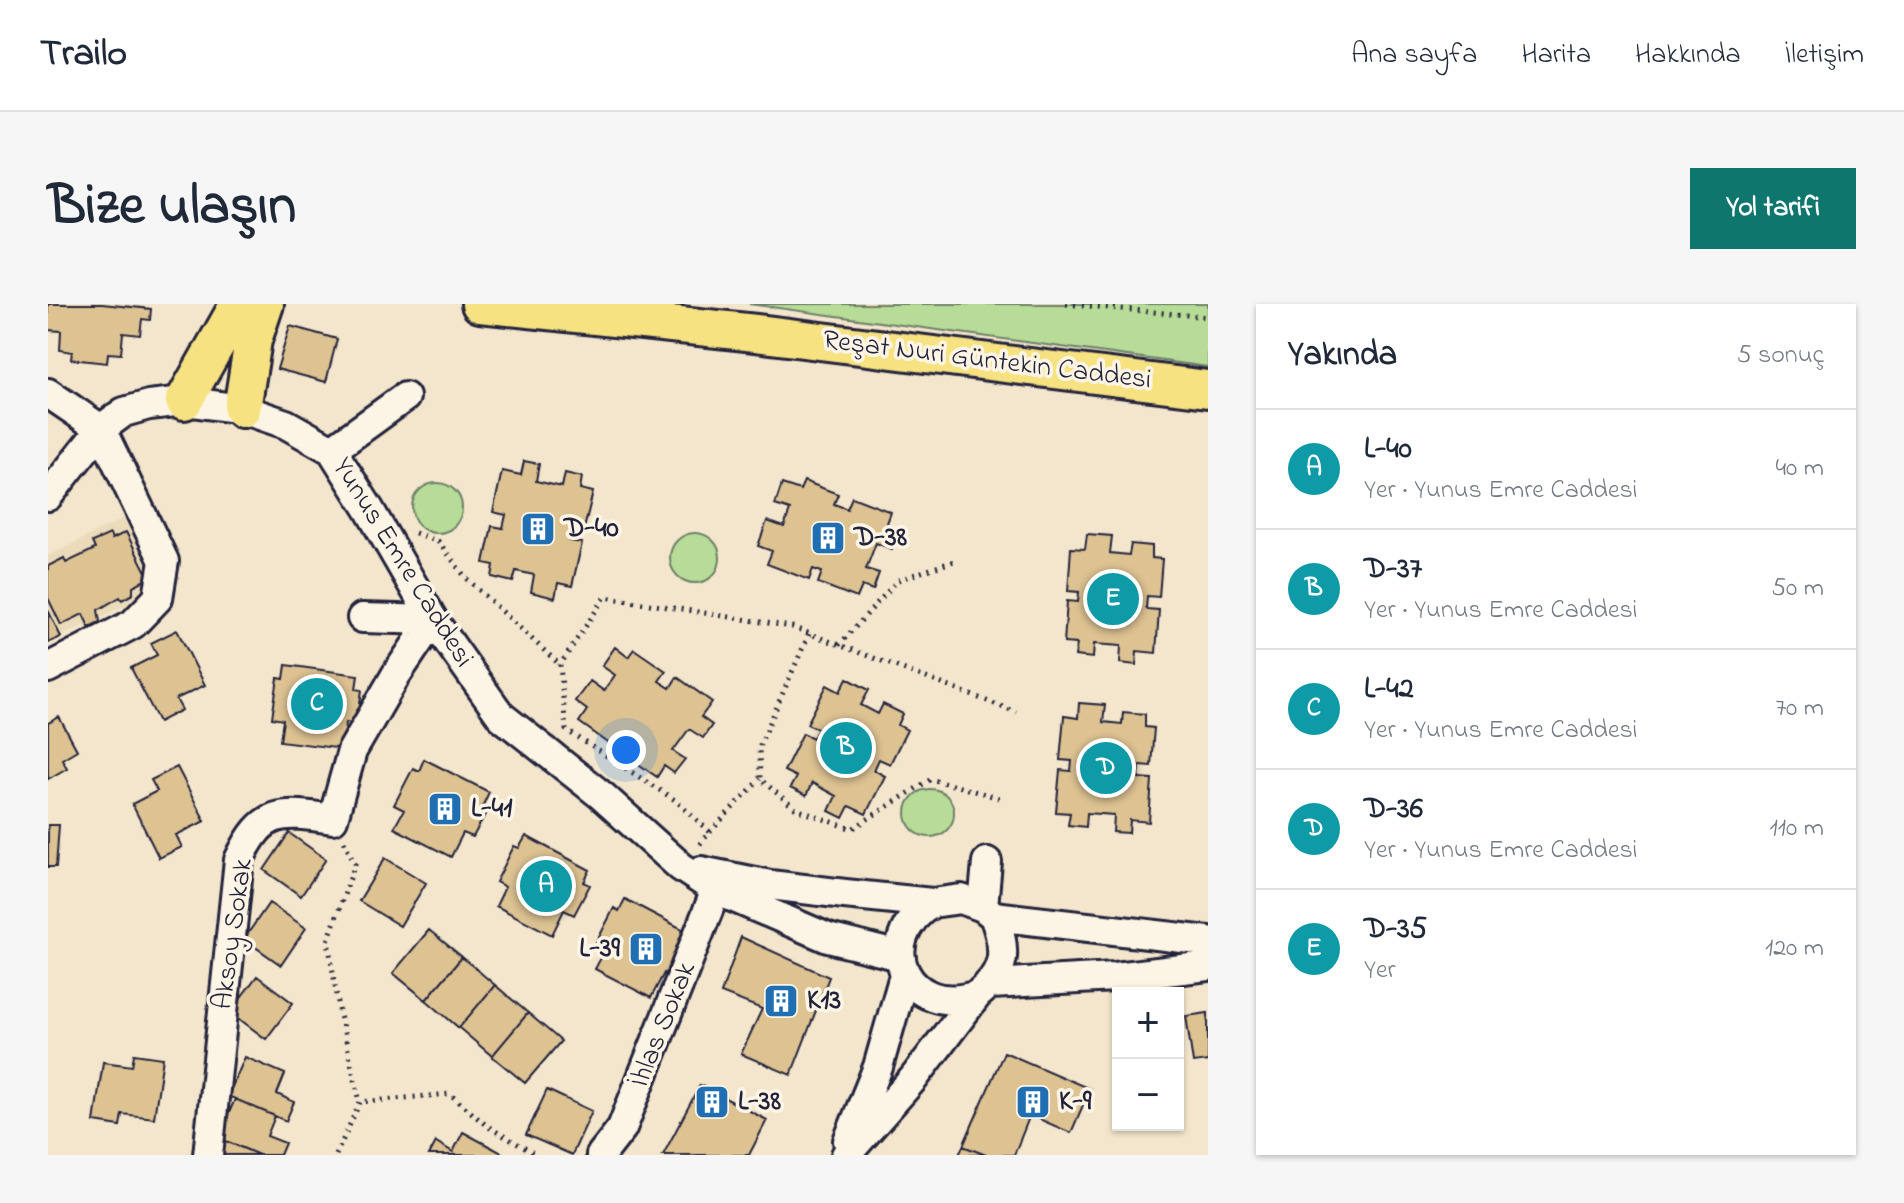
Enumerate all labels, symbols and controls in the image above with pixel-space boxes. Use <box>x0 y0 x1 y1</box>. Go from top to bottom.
text: Trailo <box>40 27 127 83</box>
text: Ana sayfa <box>1351 35 1477 76</box>
text: Harita <box>1521 35 1591 76</box>
text: Hakkında <box>1635 35 1741 76</box>
text: İletişim <box>1785 35 1864 76</box>
text: Bize ulaşın <box>48 168 296 249</box>
button: Yol tarifi <box>1690 168 1856 249</box>
street label: Reşat Nuri Güntekin Caddesi <box>820 321 1154 401</box>
text: Yakında <box>1288 331 1397 381</box>
text: 5 sonuç <box>1737 337 1824 375</box>
text: L-40 <box>1364 428 1412 472</box>
street label: Yunus Emre Caddesi <box>321 450 483 676</box>
text: A <box>1306 450 1322 488</box>
text: 40 m <box>1775 450 1824 488</box>
text: Yer · Yunus Emre Caddesi <box>1364 472 1638 510</box>
place label: D-40 <box>562 509 619 550</box>
building icon: D-40 <box>519 510 557 548</box>
place label: D-38 <box>852 518 908 559</box>
building icon: D-38 <box>809 519 847 557</box>
text: D-37 <box>1364 548 1422 592</box>
pin: E <box>1087 569 1139 629</box>
text: B <box>1305 570 1323 608</box>
text: 50 m <box>1771 570 1824 608</box>
text: Yer · Yunus Emre Caddesi <box>1364 592 1638 630</box>
text: L-42 <box>1364 668 1414 712</box>
pin: C <box>291 674 343 734</box>
text: C <box>1307 690 1321 728</box>
text: 70 m <box>1775 690 1824 728</box>
text: Yer · Yunus Emre Caddesi <box>1364 712 1638 750</box>
pin: B <box>820 718 872 778</box>
your location <box>606 730 646 770</box>
pin: D <box>1080 738 1132 798</box>
text: D-36 <box>1364 788 1423 832</box>
place label: L-41 <box>471 789 512 830</box>
building icon: L-41 <box>426 790 464 828</box>
text: D <box>1304 810 1324 848</box>
text: 110 m <box>1770 810 1824 848</box>
text: Yer · Yunus Emre Caddesi <box>1364 832 1638 870</box>
street label: Aksoy Sokak <box>203 855 265 1012</box>
pin: A <box>520 856 572 916</box>
text: D-35 <box>1364 908 1427 952</box>
place label: L-39 <box>579 929 621 970</box>
building icon: L-39 <box>627 930 665 968</box>
text: E <box>1306 930 1322 968</box>
text: 120 m <box>1765 930 1824 968</box>
text: Yer <box>1364 952 1396 990</box>
street label: İhlas Sokak <box>620 955 708 1094</box>
place label: K13 <box>807 981 841 1022</box>
building icon: K13 <box>762 982 800 1020</box>
map controls <box>1112 987 1184 1131</box>
button: + <box>1112 987 1184 1059</box>
button: − <box>1112 1059 1184 1131</box>
place label: L-38 <box>738 1082 781 1123</box>
place label: K-9 <box>1059 1082 1092 1123</box>
building icon: L-38 <box>693 1083 731 1121</box>
building icon: K-9 <box>1014 1083 1052 1121</box>

